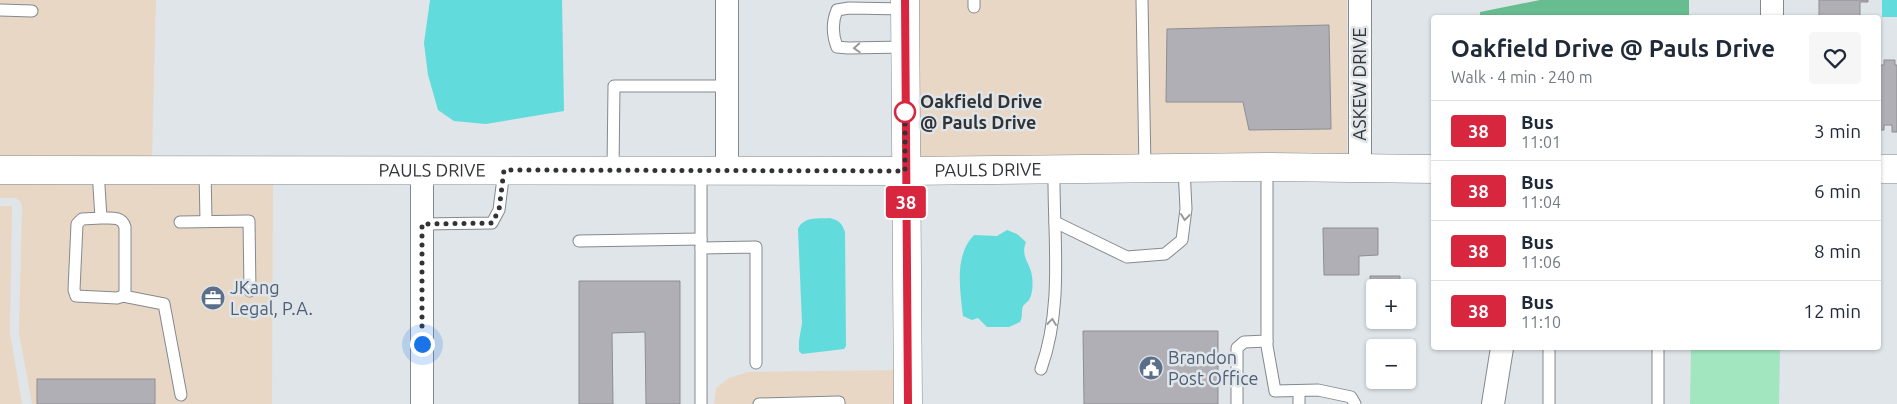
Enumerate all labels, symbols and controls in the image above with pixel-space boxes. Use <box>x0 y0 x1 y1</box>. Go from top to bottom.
street label: ASKEW DRIVE <box>1349 27 1369 141</box>
button: heart <box>1809 32 1861 84</box>
text: Oakfield Drive @ Pauls Drive <box>1451 35 1775 62</box>
one-way arrow <box>852 42 860 53</box>
text: Walk · 4 min · 240 m <box>1451 68 1593 86</box>
place label: Oakfield Drive @ Pauls Drive <box>920 91 1042 132</box>
marker: Oakfield Drive @ Pauls Drive <box>894 101 916 123</box>
text: Bus <box>1521 111 1554 133</box>
text: 3 min <box>1814 120 1861 142</box>
text: 38 <box>1468 121 1489 141</box>
text: 11:01 <box>1521 133 1561 151</box>
street label: PAULS DRIVE <box>934 158 1042 180</box>
street label: PAULS DRIVE <box>378 159 486 180</box>
text: Bus <box>1521 171 1554 193</box>
text: 6 min <box>1814 180 1861 202</box>
text: 38 <box>1468 181 1489 201</box>
line badge: 38 <box>884 186 928 218</box>
text: 38 <box>896 192 916 212</box>
text: 11:04 <box>1521 193 1561 211</box>
one-way arrow <box>1180 213 1191 221</box>
text: Bus <box>1521 231 1554 253</box>
text: 8 min <box>1814 240 1861 262</box>
text: 38 <box>1468 241 1489 261</box>
text: 11:06 <box>1521 253 1561 271</box>
place label: JKang Legal, P.A. <box>230 277 313 318</box>
map controls <box>1366 279 1416 389</box>
button: + <box>1366 279 1416 329</box>
office icon: JKang Legal, P.A. <box>200 285 226 311</box>
text: Bus <box>1521 291 1554 313</box>
text: 12 min <box>1803 300 1861 322</box>
text: 38 <box>1468 301 1489 321</box>
text: 11:10 <box>1521 313 1561 331</box>
one-way arrow <box>1046 318 1057 326</box>
your location <box>410 332 435 357</box>
button: − <box>1366 339 1416 389</box>
place label: Brandon Post Office <box>1168 347 1258 388</box>
public building icon: Brandon Post Office <box>1138 355 1164 381</box>

